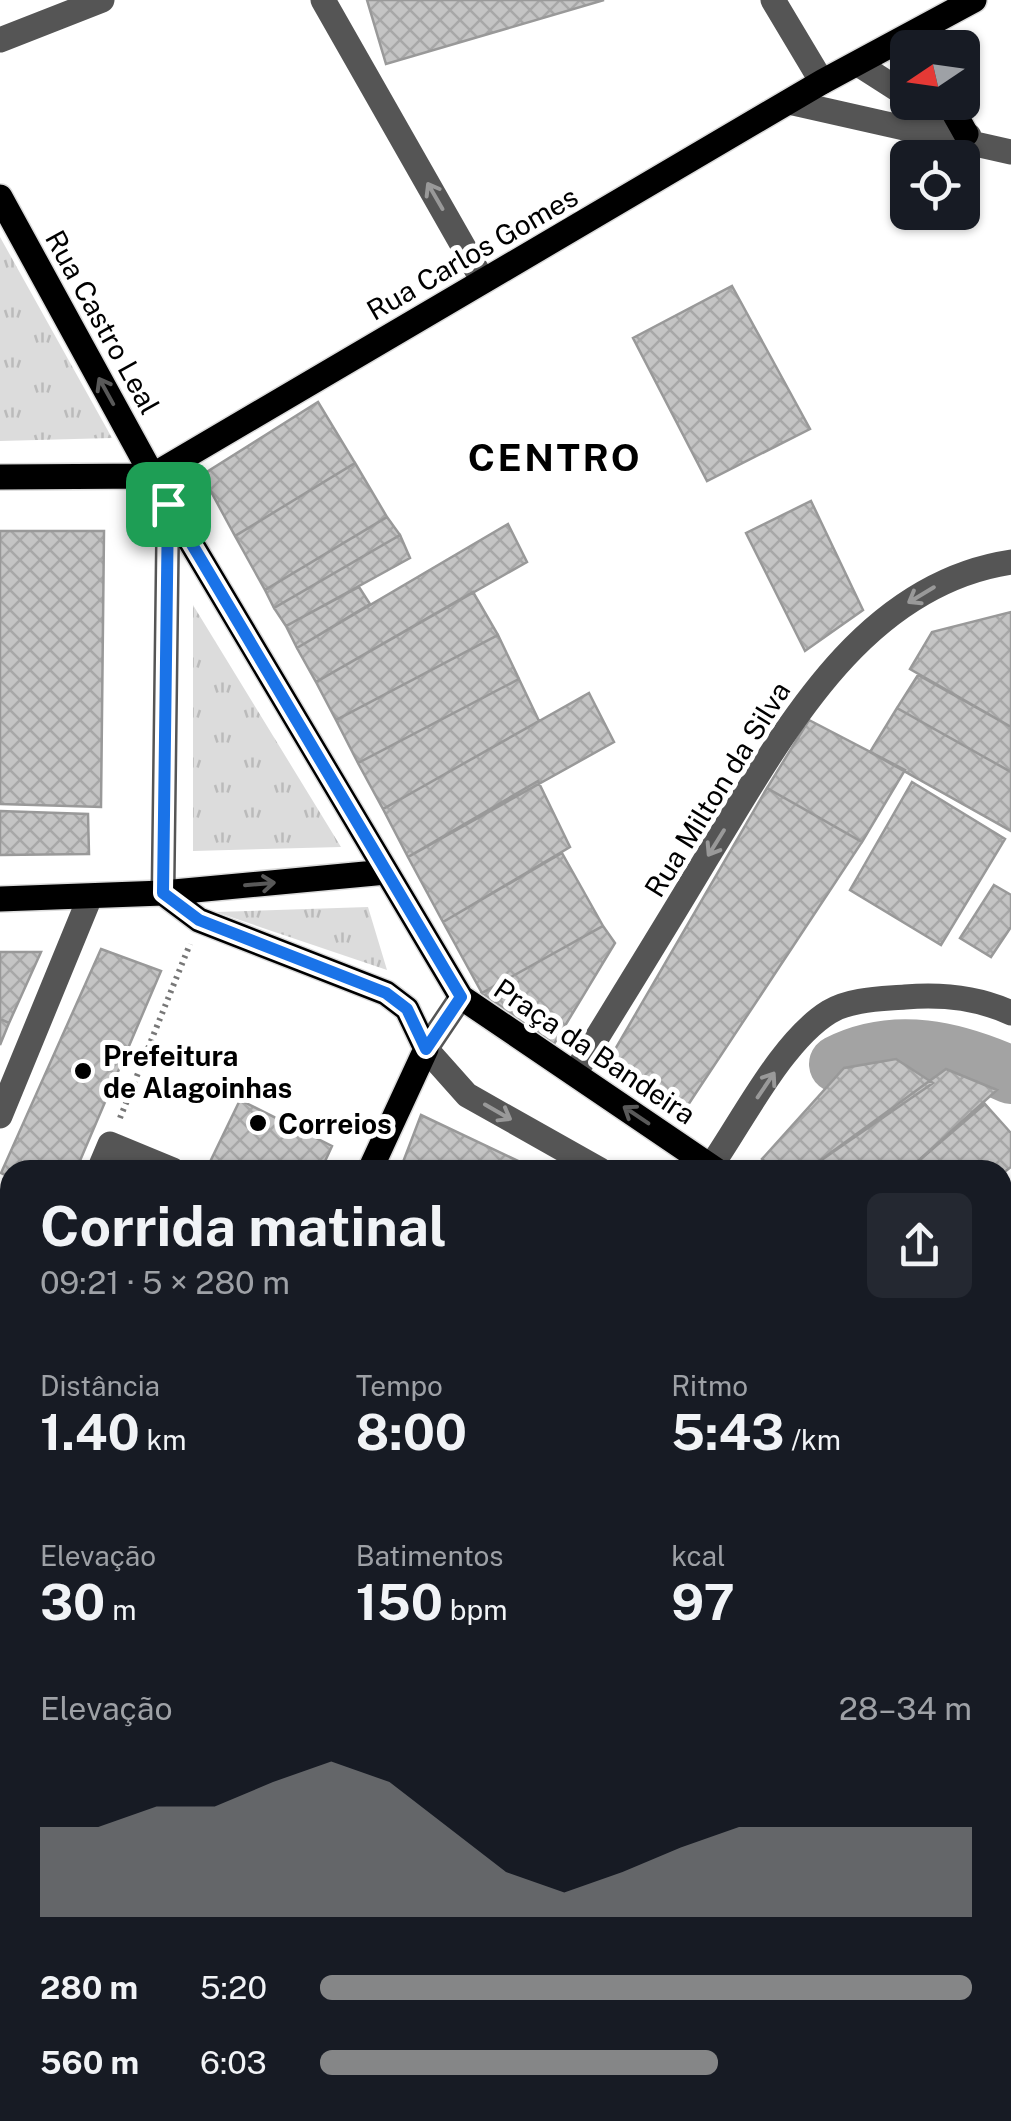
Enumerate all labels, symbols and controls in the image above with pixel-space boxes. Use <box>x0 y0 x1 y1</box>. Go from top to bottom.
north arrow <box>890 30 980 120</box>
map controls <box>890 30 980 230</box>
button: locate <box>890 140 980 230</box>
street label: Rua Carlos Gomes <box>361 179 583 327</box>
one-way arrow <box>424 182 444 211</box>
street label: Rua Castro Leal <box>39 224 167 420</box>
one-way arrow <box>95 376 115 406</box>
district label: CENTRO <box>468 435 642 480</box>
pin <box>126 462 211 547</box>
icon: arrive <box>141 477 196 532</box>
one-way arrow <box>907 585 936 605</box>
street label: Rua Milton da Silva <box>637 675 797 903</box>
one-way arrow <box>706 828 727 857</box>
one-way arrow <box>244 874 276 893</box>
street label: Praça da Bandeira <box>488 971 702 1131</box>
place label: Prefeitura de Alagoinhas <box>103 1039 292 1104</box>
marker: Prefeitura de Alagoinhas <box>72 1060 94 1082</box>
one-way arrow <box>755 1072 776 1100</box>
one-way arrow <box>483 1102 512 1122</box>
one-way arrow <box>622 1104 650 1125</box>
place label: Correios <box>278 1107 392 1140</box>
marker: Correios <box>247 1112 269 1134</box>
button: share <box>867 1193 972 1298</box>
text: Corrida matinal <box>40 1194 447 1258</box>
text: 09:21 · 5 × 280 m <box>40 1264 290 1301</box>
text: Distância <box>40 1369 160 1402</box>
text: Tempo <box>356 1369 443 1402</box>
text: Ritmo <box>671 1369 748 1402</box>
text: 1.40 <box>40 1402 140 1461</box>
text: 8:00 <box>356 1402 467 1461</box>
text: 5:43 <box>671 1402 784 1461</box>
text: km <box>140 1423 187 1456</box>
text: /km <box>784 1423 841 1456</box>
text: Elevação <box>40 1539 156 1572</box>
text: Batimentos <box>356 1539 503 1572</box>
text: kcal <box>671 1539 725 1572</box>
text: 30 <box>40 1572 105 1631</box>
text: 150 <box>356 1572 443 1631</box>
text: 97 <box>671 1572 735 1631</box>
text: m <box>105 1593 136 1626</box>
text: bpm <box>443 1593 507 1626</box>
text: Elevação <box>40 1690 173 1727</box>
text: 28–34 m <box>839 1690 972 1727</box>
text: 280 m <box>40 1969 138 2006</box>
text: 5:20 <box>200 1969 267 2006</box>
text: 560 m <box>40 2044 139 2081</box>
text: 6:03 <box>200 2044 267 2081</box>

